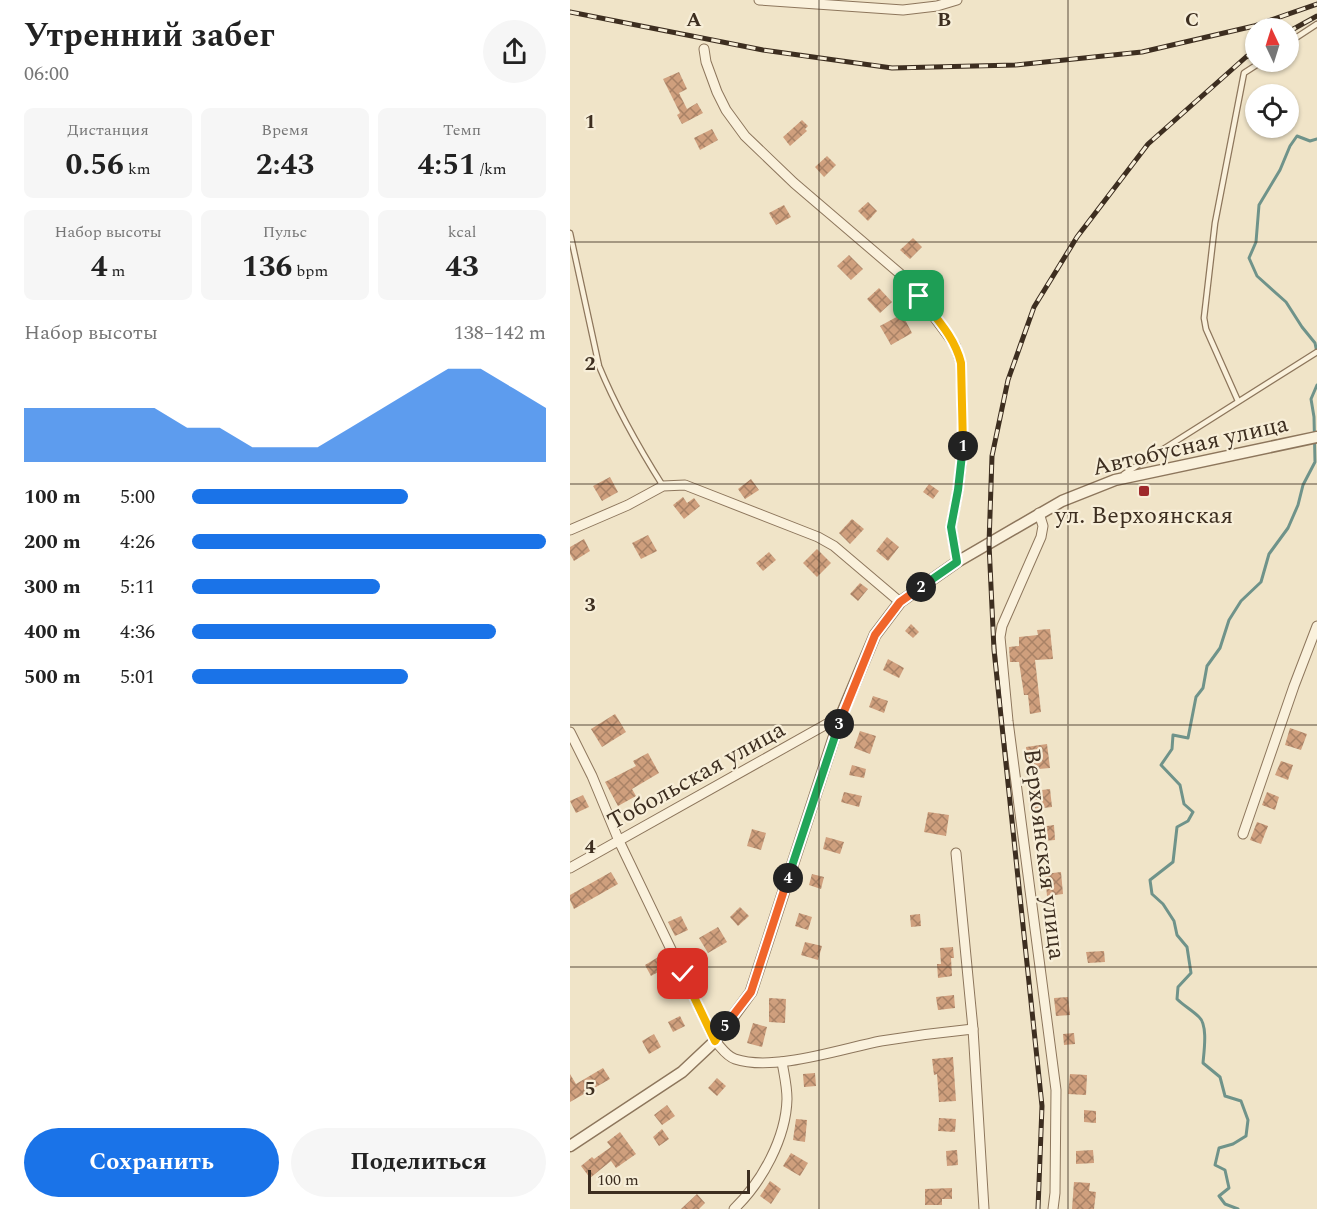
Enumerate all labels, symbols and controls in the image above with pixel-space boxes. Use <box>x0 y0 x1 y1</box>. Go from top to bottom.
text: A <box>686 5 702 35</box>
text: B <box>937 5 951 35</box>
text: C <box>1185 5 1199 35</box>
text: Утренний забег <box>24 11 275 61</box>
north arrow <box>1245 18 1299 72</box>
map controls <box>1245 18 1299 138</box>
button: share <box>483 20 546 83</box>
text: 06:00 <box>24 59 69 89</box>
button: locate <box>1245 84 1299 138</box>
text: 1 <box>584 107 596 137</box>
text: Дистанция <box>67 118 149 142</box>
text: Время <box>261 118 309 142</box>
text: Темп <box>443 118 481 142</box>
text: 0.56 <box>65 142 124 188</box>
text: 2:43 <box>256 142 314 188</box>
text: 4:51 <box>417 142 476 188</box>
text: km <box>124 157 151 181</box>
text: /km <box>476 157 507 181</box>
text: Набор высоты <box>55 220 161 244</box>
text: Пульс <box>263 220 307 244</box>
text: kcal <box>448 220 476 244</box>
text: 4 <box>91 244 108 290</box>
text: 136 <box>242 244 292 290</box>
text: 43 <box>445 244 479 290</box>
text: m <box>108 259 125 283</box>
text: bpm <box>292 259 328 283</box>
pin <box>893 270 944 321</box>
icon: arrive <box>902 279 935 312</box>
text: Набор высоты <box>24 318 158 348</box>
text: 138–142 m <box>454 318 546 348</box>
text: 2 <box>584 349 596 379</box>
street label: Автобусная улица <box>1089 406 1292 486</box>
pin: 1 <box>948 431 978 461</box>
text: 1 <box>959 434 967 458</box>
text: 100 m <box>24 482 81 512</box>
text: 5:00 <box>120 482 155 512</box>
marker: ул. Верхоянская <box>1137 484 1151 498</box>
place label: ул. Верхоянская <box>1054 498 1233 534</box>
text: 200 m <box>24 527 81 557</box>
text: 4:26 <box>120 527 155 557</box>
text: 300 m <box>24 572 81 602</box>
text: 5:11 <box>120 572 155 602</box>
pin: 2 <box>906 572 936 602</box>
text: 2 <box>917 575 925 599</box>
text: 3 <box>584 590 596 620</box>
text: 400 m <box>24 617 81 647</box>
text: 4:36 <box>120 617 155 647</box>
text: 500 m <box>24 662 81 692</box>
text: 5:01 <box>120 662 155 692</box>
pin: 3 <box>824 709 854 739</box>
street label: Тобольская улица <box>601 712 792 840</box>
text: 3 <box>835 712 843 736</box>
street label: Верхоянская улица <box>1013 746 1075 962</box>
text: 4 <box>584 832 596 862</box>
pin: 4 <box>773 863 803 893</box>
text: 4 <box>784 866 792 890</box>
pin <box>657 948 708 999</box>
icon: check <box>666 957 699 990</box>
pin: 5 <box>710 1011 740 1041</box>
text: 5 <box>721 1014 729 1038</box>
text: 5 <box>584 1074 596 1104</box>
button: Сохранить <box>24 1128 279 1197</box>
button: Поделиться <box>291 1128 546 1197</box>
scale bar <box>588 1167 750 1194</box>
text: 100 m <box>597 1168 639 1192</box>

